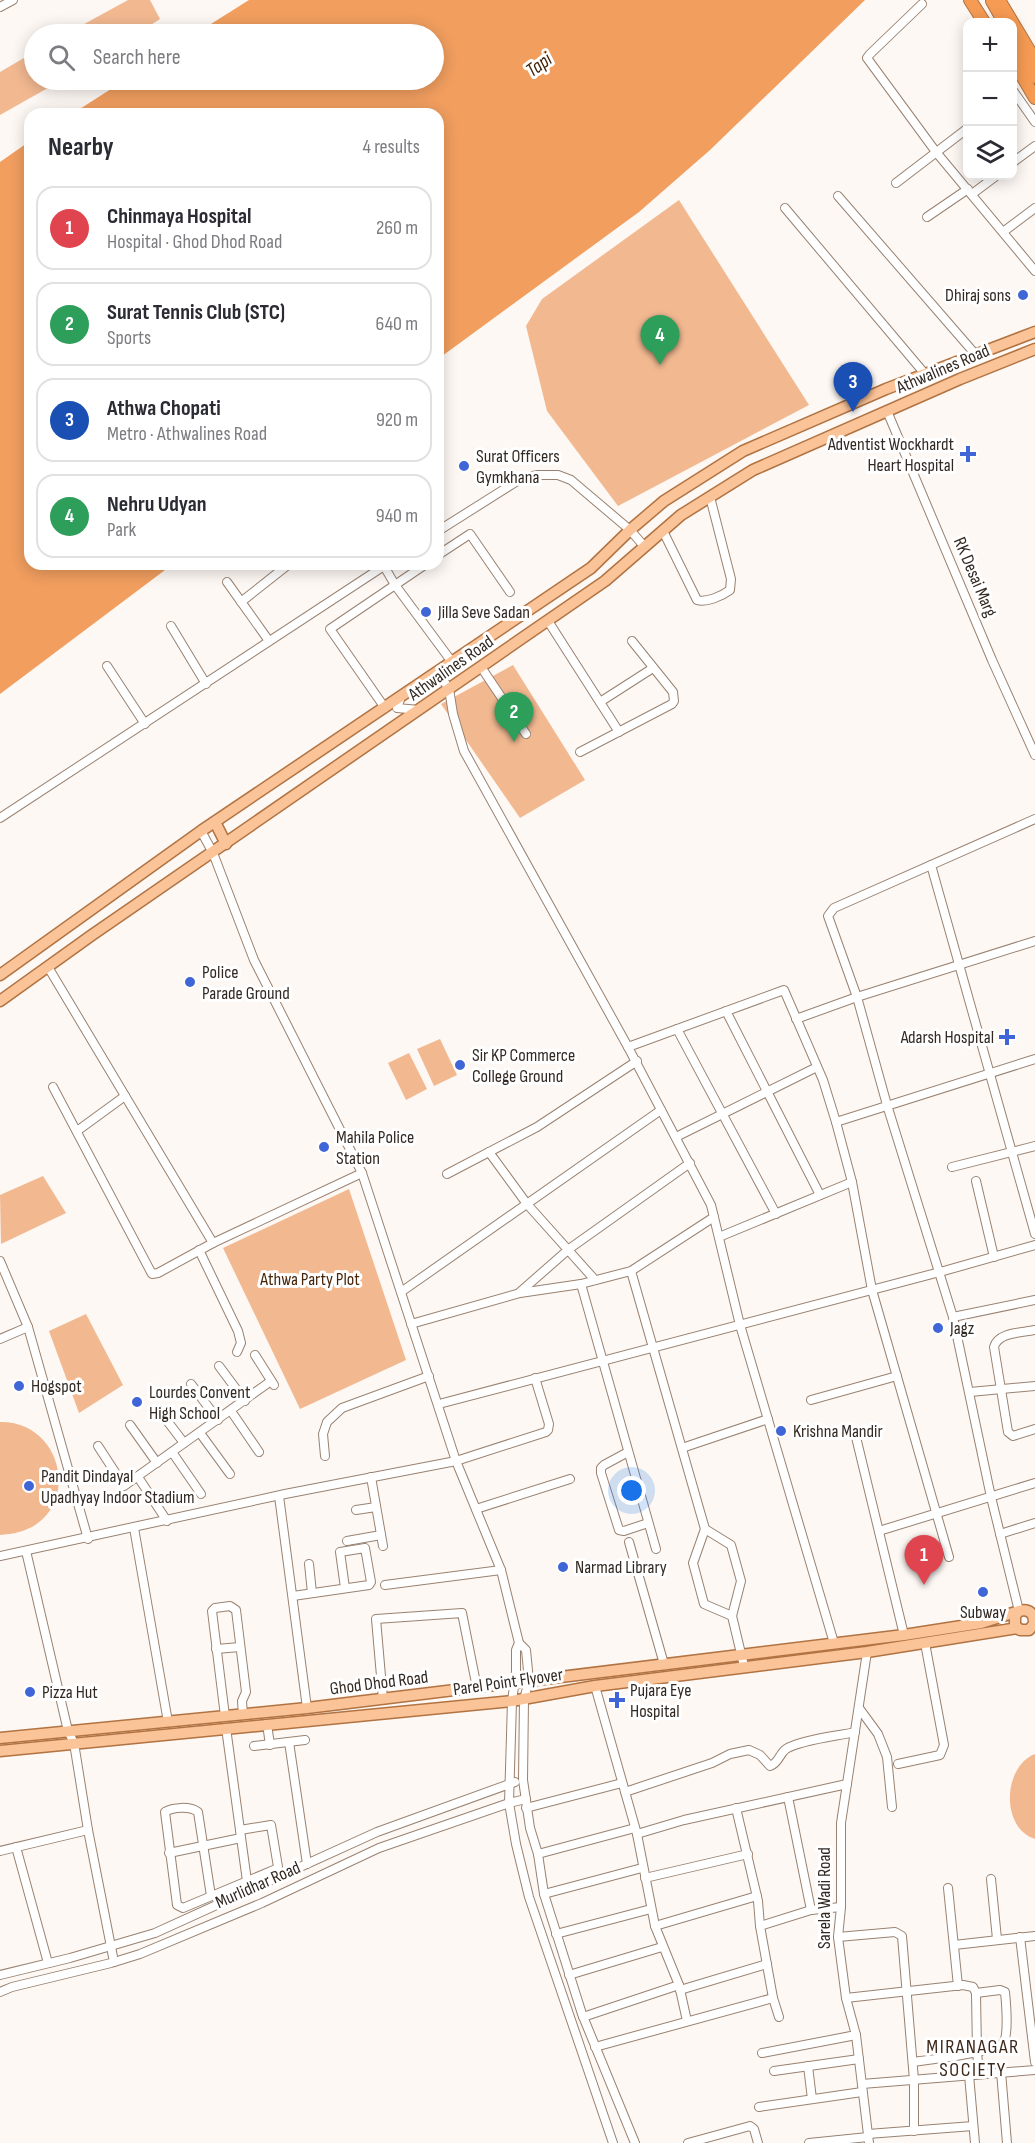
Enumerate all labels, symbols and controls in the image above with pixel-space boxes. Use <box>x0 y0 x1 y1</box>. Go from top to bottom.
map controls <box>963 18 1017 180</box>
button: + <box>963 18 1017 72</box>
search box <box>24 24 444 90</box>
icon: search <box>45 41 78 74</box>
text: Search here <box>93 44 180 71</box>
water label: Tapi <box>521 47 558 82</box>
button: − <box>963 72 1017 126</box>
button: layers <box>963 126 1017 180</box>
text: Nearby <box>48 132 114 163</box>
text: 4 results <box>363 135 420 159</box>
text: Chinmaya Hospital <box>107 203 252 230</box>
text: 1 <box>66 216 73 240</box>
text: 260 m <box>376 216 418 240</box>
text: Hospital · Ghod Dhod Road <box>107 230 282 254</box>
place label: Dhiraj sons <box>945 285 1011 306</box>
marker: Dhiraj sons <box>1016 288 1030 302</box>
text: Surat Tennis Club (STC) <box>107 299 285 326</box>
text: 2 <box>65 312 74 336</box>
text: 640 m <box>376 312 418 336</box>
pin: 4 <box>640 316 680 365</box>
text: Sports <box>107 326 151 350</box>
street label: Athwalines Road <box>892 340 993 398</box>
pin: 3 <box>834 362 872 412</box>
text: Athwa Chopati <box>107 395 221 422</box>
text: 3 <box>65 408 74 432</box>
text: 920 m <box>376 408 418 432</box>
text: Metro · Athwalines Road <box>107 422 267 446</box>
place label: Adventist Wockhardt Heart Hospital <box>827 434 955 476</box>
marker: Adventist Wockhardt Heart Hospital <box>959 445 977 463</box>
place label: Surat Officers Gymkhana <box>476 446 560 488</box>
marker: Surat Officers Gymkhana <box>457 459 471 473</box>
text: Nehru Udyan <box>107 491 206 518</box>
text: 4 <box>65 504 74 528</box>
text: 940 m <box>376 504 418 528</box>
text: Park <box>107 518 136 542</box>
street label: RK Desai Marg <box>949 534 1001 620</box>
place label: Jilla Seve Sadan <box>437 602 530 623</box>
marker: Jilla Seve Sadan <box>419 605 433 619</box>
street label: Athwalines Road <box>404 631 498 706</box>
pin: 2 <box>494 692 534 742</box>
place label: Police Parade Ground <box>202 962 290 1004</box>
marker: Police Parade Ground <box>183 975 197 989</box>
place label: Adarsh Hospital <box>900 1027 994 1048</box>
marker: Adarsh Hospital <box>998 1028 1016 1046</box>
place label: Sir KP Commerce College Ground <box>472 1045 575 1087</box>
marker: Sir KP Commerce College Ground <box>453 1058 467 1072</box>
place label: Mahila Police Station <box>336 1127 414 1169</box>
marker: Mahila Police Station <box>317 1140 331 1154</box>
park label: Athwa Party Plot <box>259 1269 360 1290</box>
place label: Jagz <box>949 1318 975 1339</box>
marker: Jagz <box>931 1321 945 1335</box>
place label: Hogspot <box>31 1376 82 1397</box>
marker: Hogspot <box>12 1379 26 1393</box>
place label: Lourdes Convent High School <box>149 1382 251 1424</box>
marker: Lourdes Convent High School <box>130 1395 144 1409</box>
place label: Krishna Mandir <box>793 1421 883 1442</box>
marker: Krishna Mandir <box>774 1424 788 1438</box>
place label: Pandit Dindayal Upadhyay Indoor Stadium <box>41 1466 195 1508</box>
your location <box>617 1476 646 1505</box>
marker: Pandit Dindayal Upadhyay Indoor Stadium <box>22 1479 36 1493</box>
pin: 1 <box>904 1536 944 1585</box>
place label: Narmad Library <box>575 1557 667 1578</box>
marker: Narmad Library <box>556 1560 570 1574</box>
marker: Subway <box>976 1585 990 1599</box>
place label: Subway <box>960 1602 1006 1623</box>
street label: Parel Point Flyover <box>452 1664 564 1700</box>
street label: Ghod Dhod Road <box>329 1667 429 1699</box>
place label: Pujara Eye Hospital <box>630 1680 691 1722</box>
place label: Pizza Hut <box>42 1682 98 1703</box>
marker: Pizza Hut <box>23 1685 37 1699</box>
marker: Pujara Eye Hospital <box>608 1691 626 1709</box>
street label: Sarela Wadi Road <box>814 1847 835 1949</box>
street label: Murlidhar Road <box>212 1857 304 1913</box>
district label: MIRANAGAR SOCIETY <box>926 2035 1020 2082</box>

